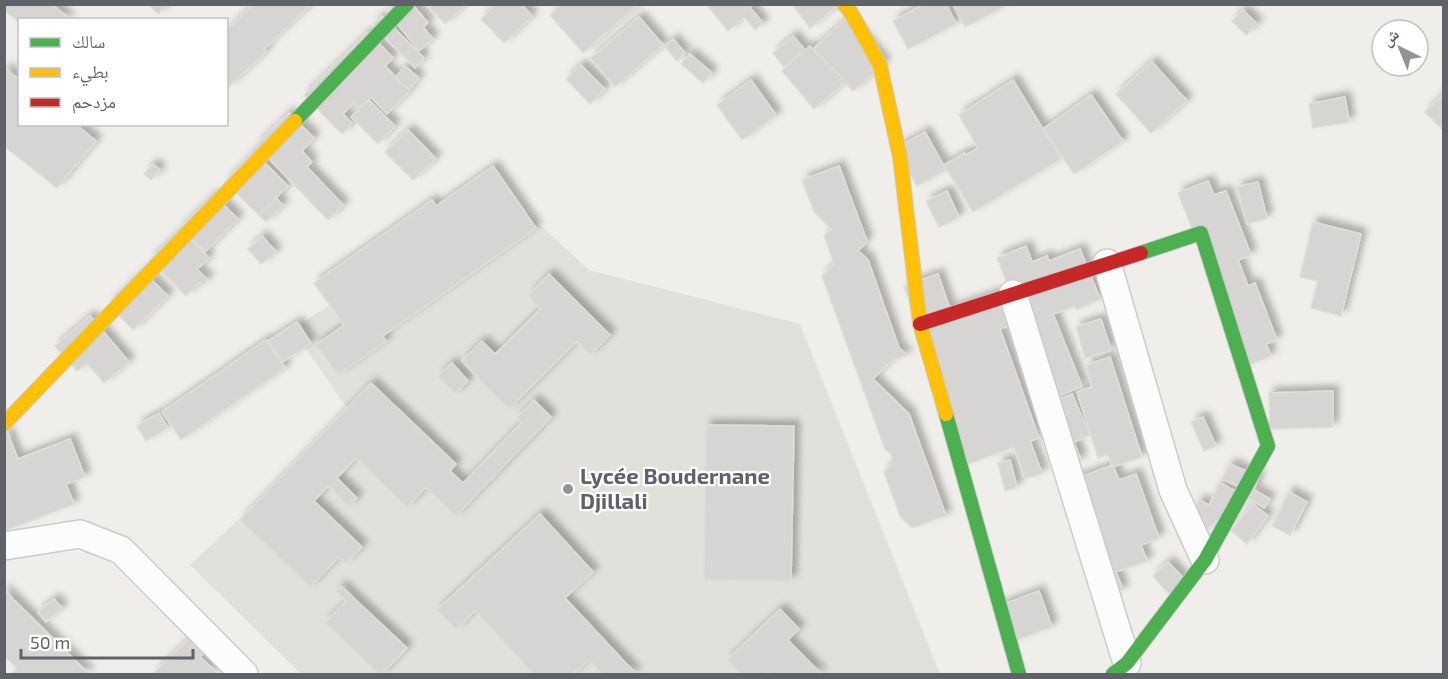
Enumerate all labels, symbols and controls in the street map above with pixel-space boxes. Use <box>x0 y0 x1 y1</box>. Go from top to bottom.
legend <box>18 18 228 126</box>
north arrow <box>1370 18 1430 78</box>
text: ش <box>1377 24 1403 50</box>
text: سالك <box>72 30 105 52</box>
text: بطيء <box>72 60 109 87</box>
text: مزدحم <box>72 90 116 114</box>
place label: Lycée Boudernane Djillali <box>580 462 770 513</box>
marker: Lycée Boudernane Djillali <box>561 482 575 496</box>
scale bar <box>21 622 194 660</box>
text: 50 m <box>30 631 70 653</box>

